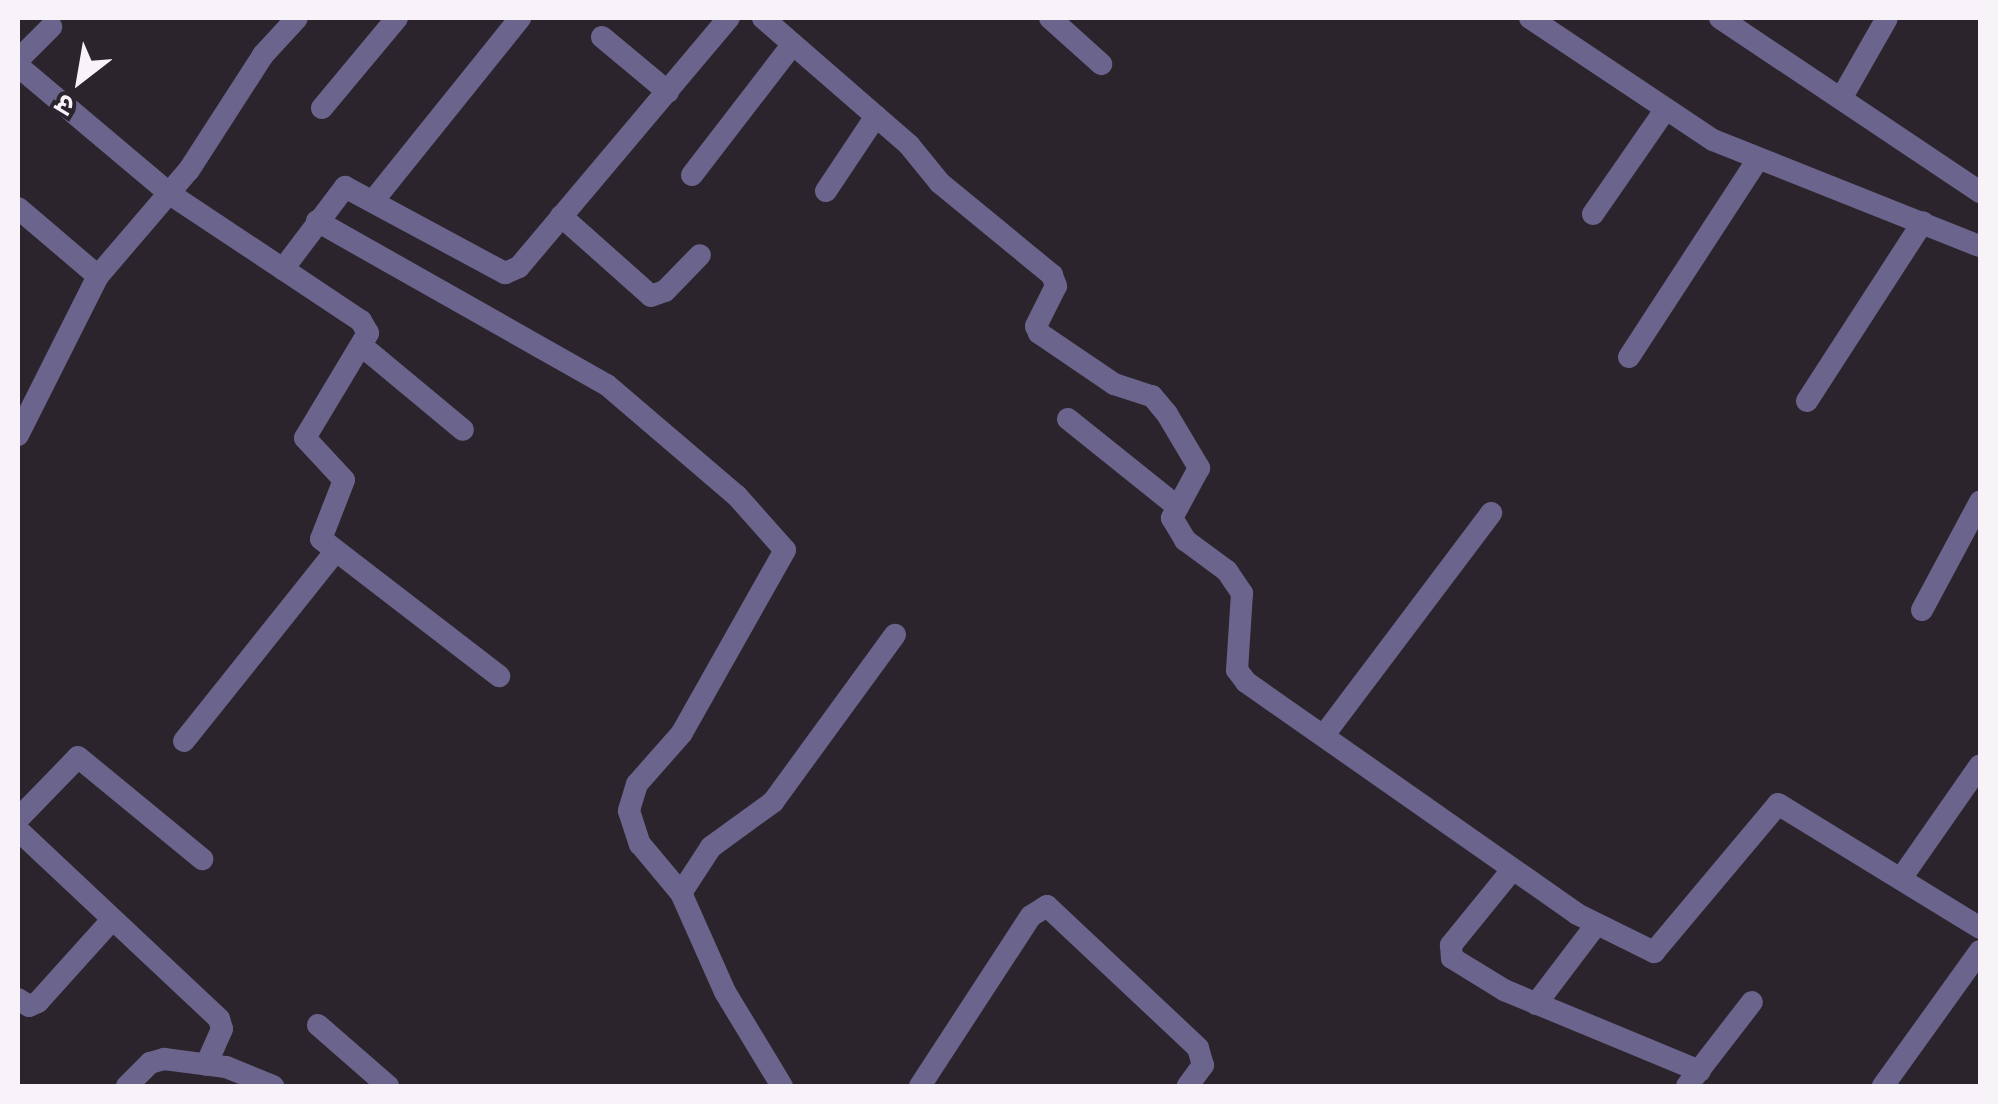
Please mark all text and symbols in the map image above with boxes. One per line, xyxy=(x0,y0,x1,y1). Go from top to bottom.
north arrow xyxy=(30,30,130,130)
text: उ xyxy=(49,89,79,124)

